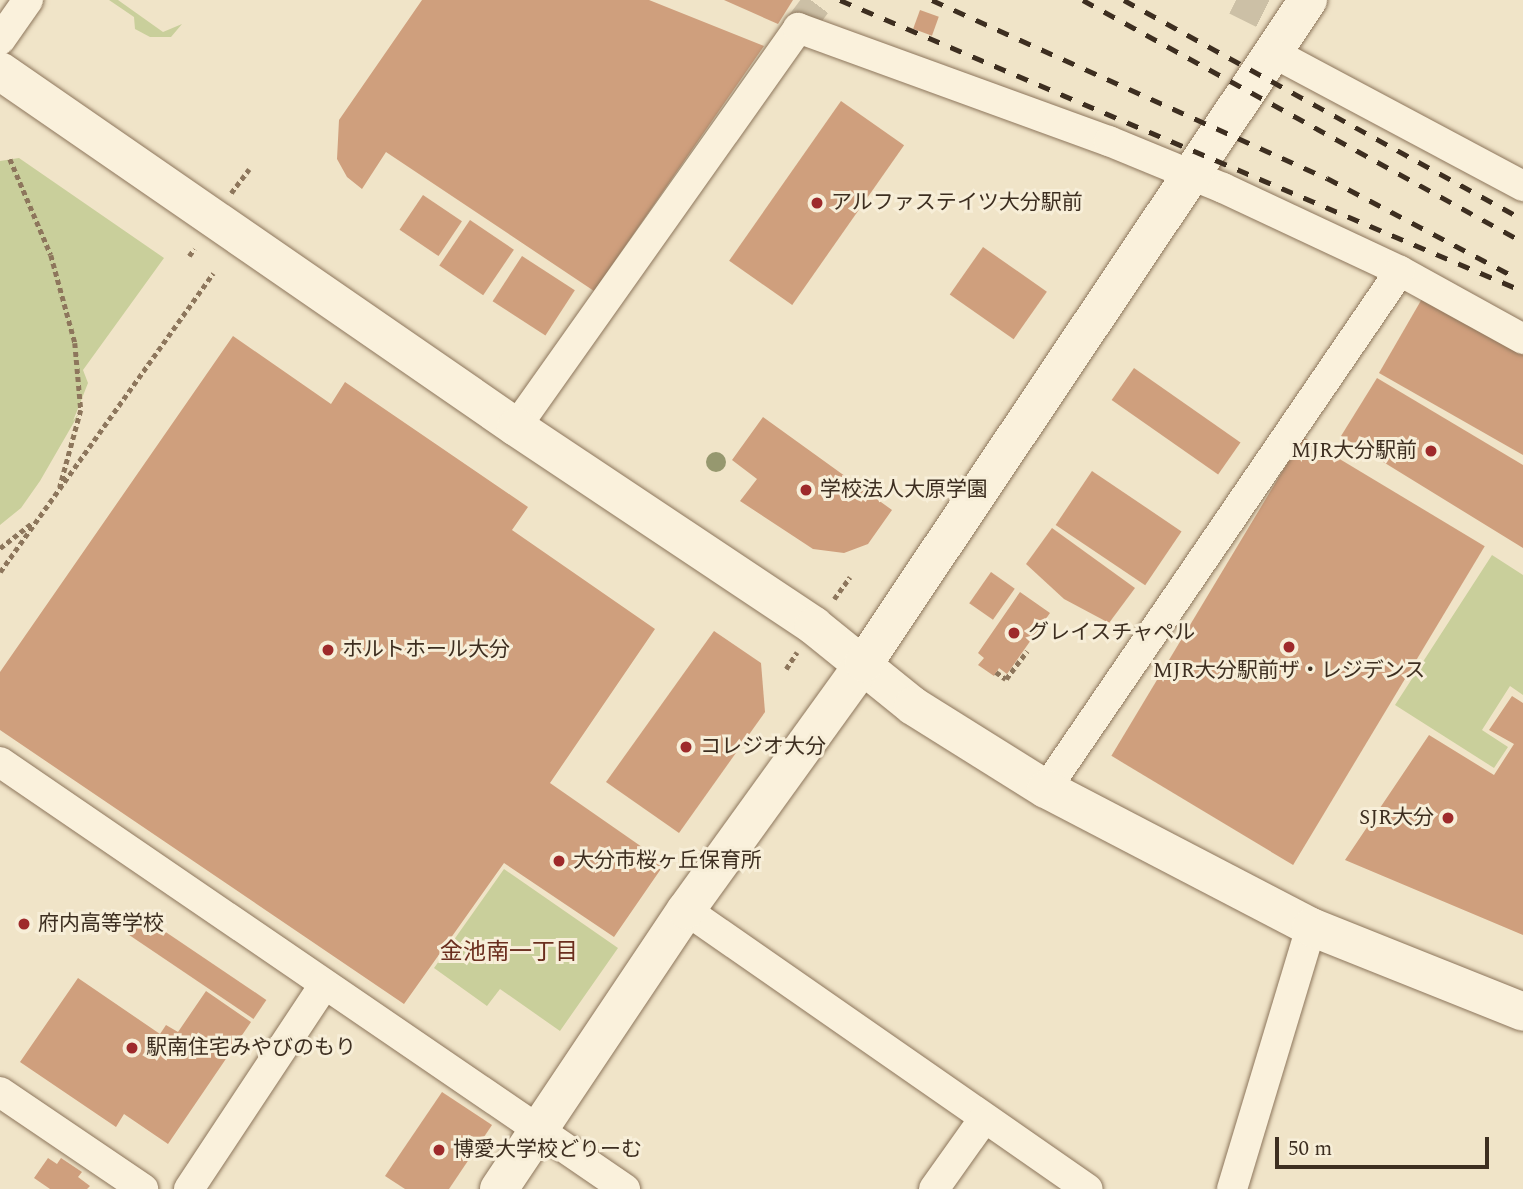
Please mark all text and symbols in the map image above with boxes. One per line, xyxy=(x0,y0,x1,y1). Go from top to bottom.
place label: アルファステイツ大分駅前 xyxy=(831,190,1083,216)
marker: アルファステイツ大分駅前 xyxy=(809,195,825,211)
place label: MJR大分駅前 xyxy=(1291,438,1417,464)
marker: MJR大分駅前 xyxy=(1423,443,1439,459)
place label: 学校法人大原学園 xyxy=(820,477,988,503)
marker: 学校法人大原学園 xyxy=(798,482,814,498)
place label: グレイスチャペル xyxy=(1028,620,1196,646)
marker: グレイスチャペル xyxy=(1006,625,1022,641)
place label: ホルトホール大分 xyxy=(342,637,510,663)
marker: MJR大分駅前ザ・レジデンス xyxy=(1281,639,1297,655)
marker: ホルトホール大分 xyxy=(320,642,336,658)
place label: MJR大分駅前ザ・レジデンス xyxy=(1153,658,1425,684)
place label: コレジオ大分 xyxy=(700,734,826,760)
marker: コレジオ大分 xyxy=(678,739,694,755)
place label: SJR大分 xyxy=(1359,805,1434,831)
marker: SJR大分 xyxy=(1440,810,1456,826)
place label: 大分市桜ヶ丘保育所 xyxy=(573,848,762,874)
marker: 大分市桜ヶ丘保育所 xyxy=(551,853,567,869)
place label: 府内高等学校 xyxy=(38,911,164,937)
marker: 府内高等学校 xyxy=(16,916,32,932)
district label: 金池南一丁目 xyxy=(440,939,578,967)
place label: 駅南住宅みやびのもり xyxy=(146,1035,356,1061)
marker: 駅南住宅みやびのもり xyxy=(124,1040,140,1056)
scale bar xyxy=(1278,1122,1492,1166)
text: 50 m xyxy=(1288,1133,1332,1165)
place label: 博愛大学校どりーむ xyxy=(453,1137,642,1163)
marker: 博愛大学校どりーむ xyxy=(431,1142,447,1158)

